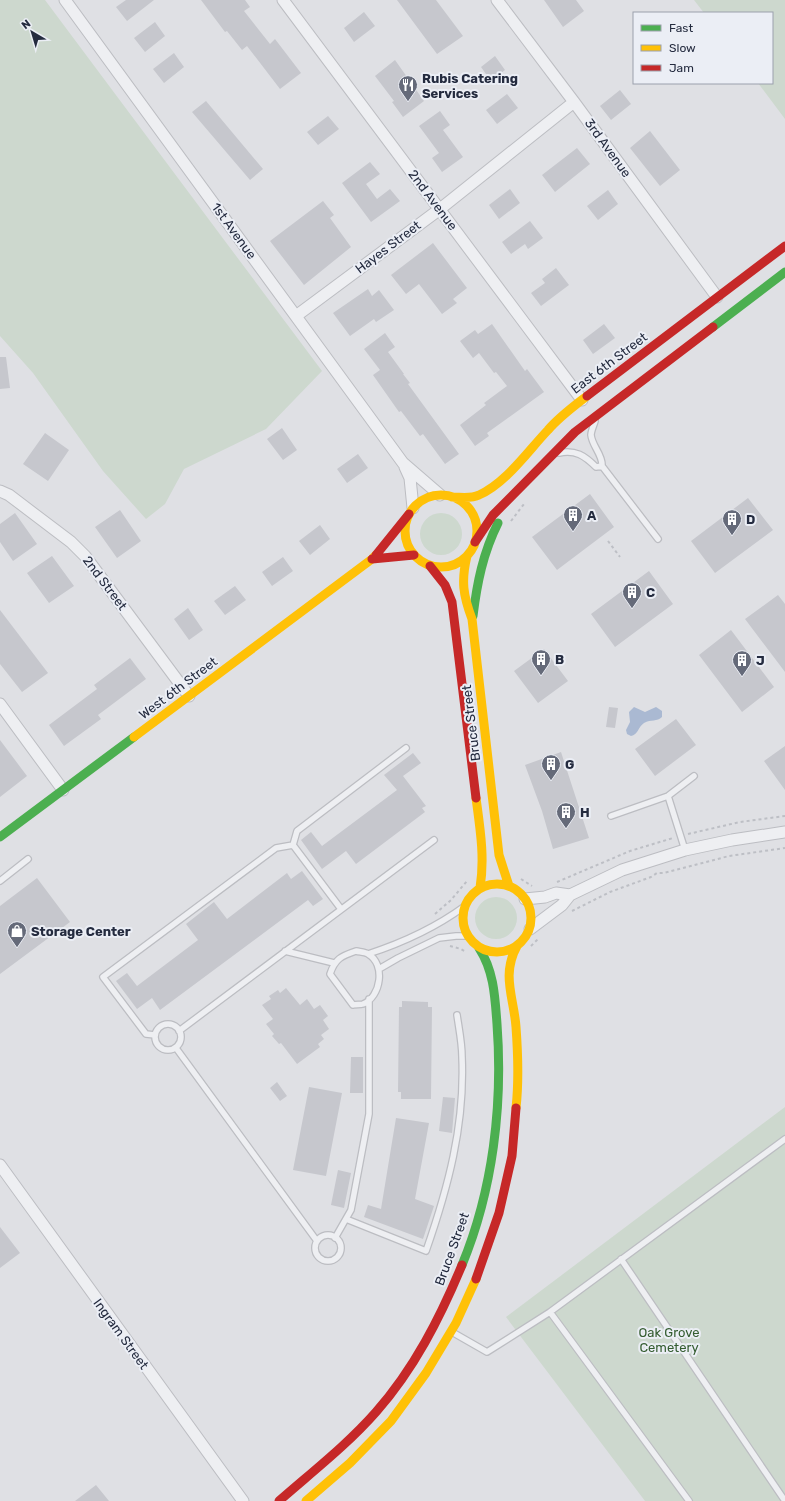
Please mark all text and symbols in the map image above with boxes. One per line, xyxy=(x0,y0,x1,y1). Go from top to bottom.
north arrow xyxy=(12,12,52,52)
legend xyxy=(633,12,773,84)
text: N xyxy=(19,17,33,32)
text: Fast xyxy=(669,21,693,35)
text: Slow xyxy=(669,41,696,55)
text: Jam xyxy=(669,61,694,75)
place label: Rubis Catering Services xyxy=(422,71,518,101)
restaurant icon: Rubis Catering Services xyxy=(397,74,419,102)
street label: 3rd Avenue xyxy=(582,116,634,180)
street label: 2nd Avenue xyxy=(405,167,461,233)
street label: 1st Avenue xyxy=(209,200,259,262)
street label: Hayes Street xyxy=(352,218,424,276)
street label: East 6th Street xyxy=(568,329,650,397)
building icon: A xyxy=(562,504,584,532)
place label: A xyxy=(587,508,597,523)
building icon: D xyxy=(721,508,743,536)
place label: D xyxy=(746,512,755,527)
street label: 2nd Street xyxy=(80,553,130,613)
building icon: C xyxy=(621,581,643,609)
place label: C xyxy=(646,585,655,600)
building icon: B xyxy=(530,648,552,676)
building icon: J xyxy=(731,649,753,677)
place label: B xyxy=(555,652,564,667)
place label: J xyxy=(756,653,765,668)
street label: West 6th Street xyxy=(136,654,220,722)
street label: Bruce Street xyxy=(459,684,483,762)
building icon: G xyxy=(540,753,562,781)
place label: G xyxy=(565,757,574,772)
building icon: H xyxy=(555,801,577,829)
place label: H xyxy=(580,805,590,820)
shop icon: Storage Center xyxy=(6,920,28,948)
place label: Storage Center xyxy=(31,924,131,939)
street label: Bruce Street xyxy=(432,1210,472,1288)
street label: Ingram Street xyxy=(90,1296,152,1373)
park label: Oak Grove Cemetery xyxy=(639,1325,699,1355)

